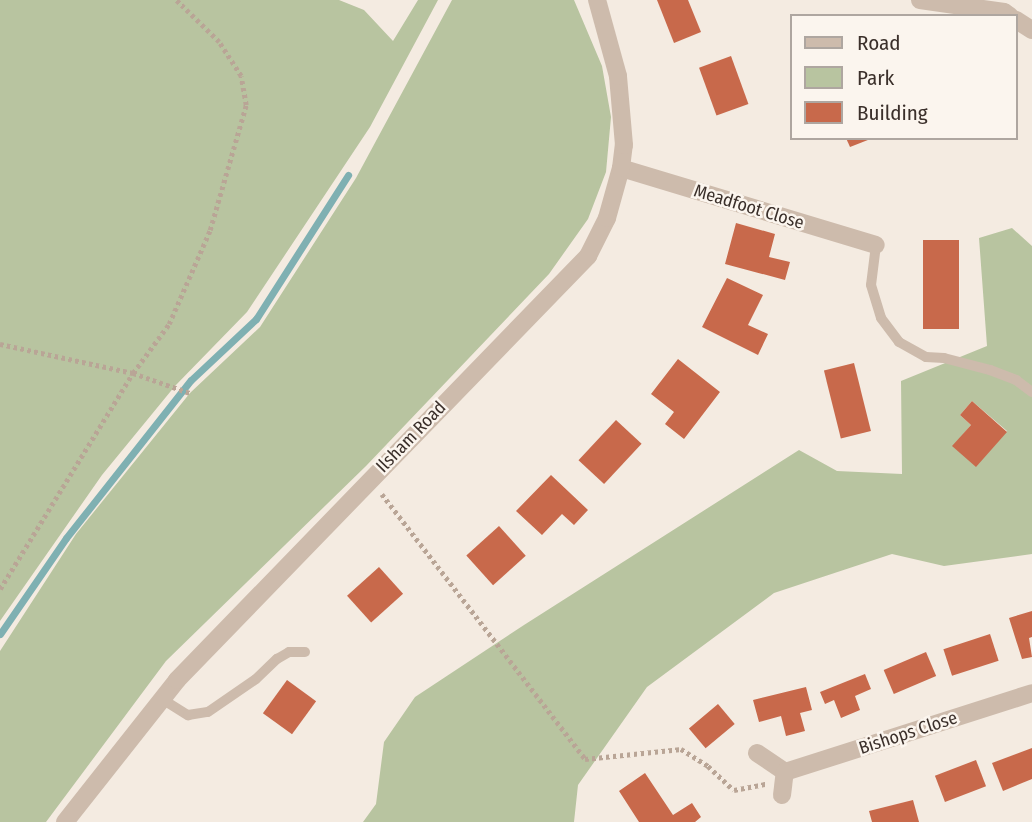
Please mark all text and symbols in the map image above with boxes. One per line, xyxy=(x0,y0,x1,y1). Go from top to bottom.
legend xyxy=(790,14,1018,140)
text: Road xyxy=(857,30,901,56)
text: Park xyxy=(857,65,894,91)
text: Building xyxy=(857,100,928,126)
street label: Meadfoot Close xyxy=(691,180,807,234)
street label: Ilsham Road xyxy=(372,397,450,477)
street label: Bishops Close xyxy=(856,707,960,759)

